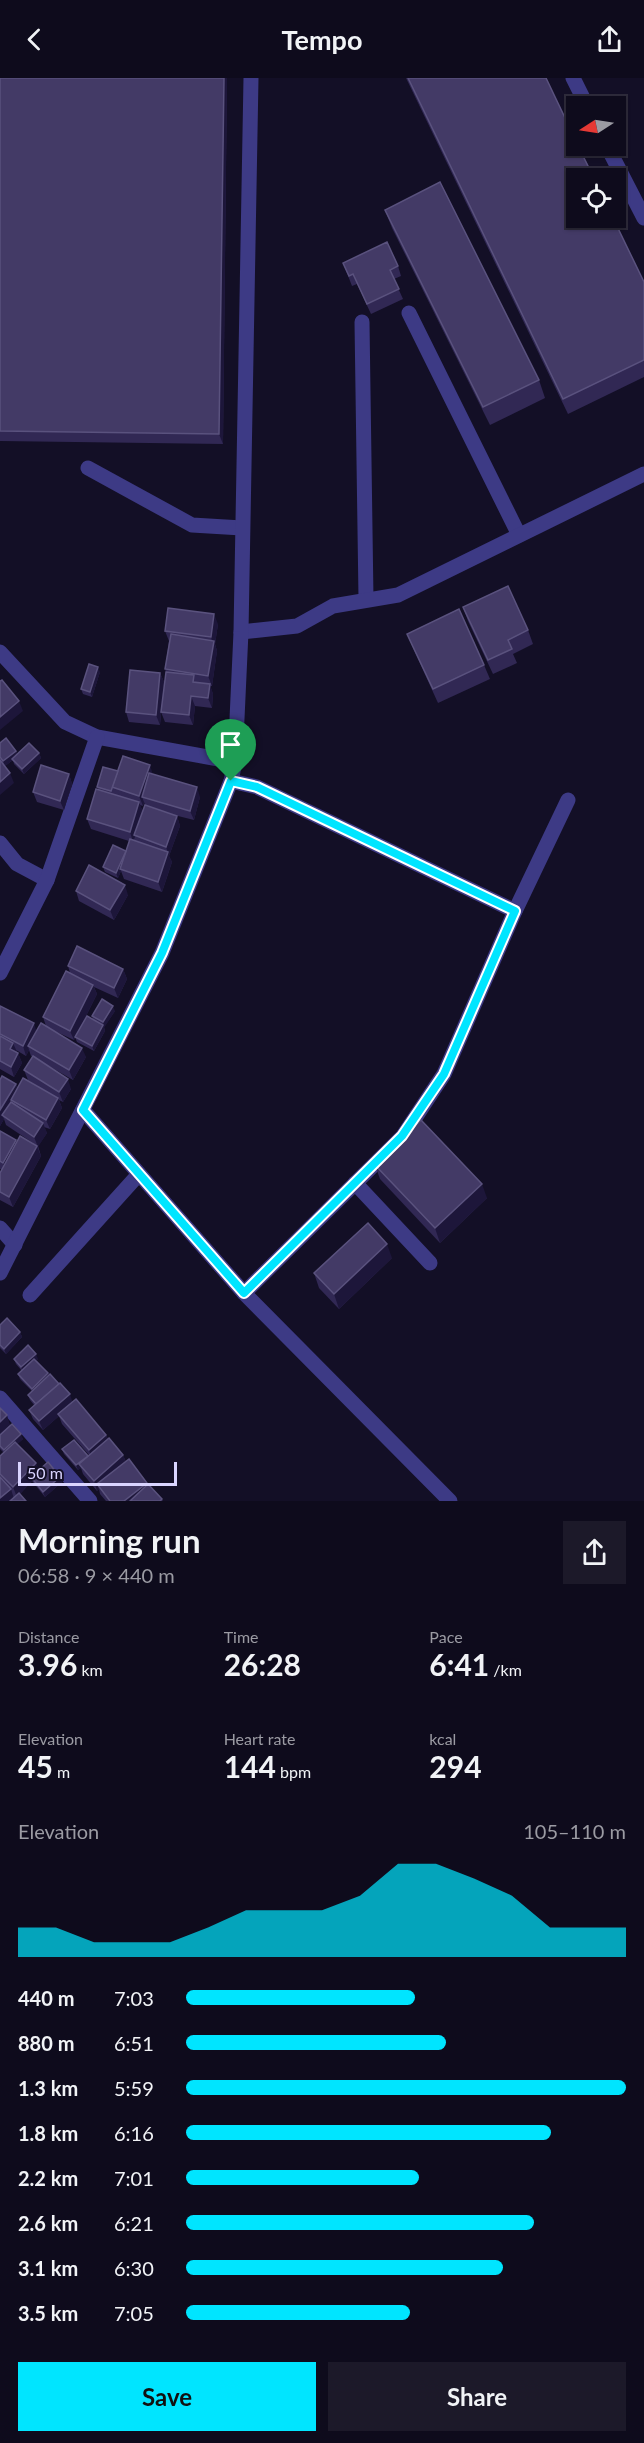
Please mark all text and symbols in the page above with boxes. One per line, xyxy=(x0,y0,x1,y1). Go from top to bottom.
icon: back xyxy=(18,23,51,56)
text: Tempo xyxy=(282,23,362,56)
icon: share xyxy=(593,23,626,56)
north arrow xyxy=(566,96,626,156)
map controls xyxy=(566,96,626,228)
button: locate xyxy=(566,168,626,228)
pin xyxy=(205,719,256,781)
icon: arrive xyxy=(214,728,247,761)
scale bar xyxy=(18,1459,177,1486)
text: 50 m xyxy=(27,1463,63,1482)
text: Morning run xyxy=(18,1520,201,1560)
button: share xyxy=(563,1521,626,1584)
text: 06:58 · 9 × 440 m xyxy=(18,1563,175,1587)
text: Distance xyxy=(18,1627,79,1646)
text: Time xyxy=(224,1627,259,1646)
text: Pace xyxy=(429,1627,463,1646)
text: 3.96 xyxy=(18,1646,77,1682)
text: 26:28 xyxy=(224,1646,301,1682)
text: 6:41 xyxy=(429,1646,489,1682)
text: km xyxy=(77,1660,103,1679)
text: /km xyxy=(489,1660,522,1679)
text: Elevation xyxy=(18,1729,83,1748)
text: Heart rate xyxy=(224,1729,295,1748)
text: kcal xyxy=(429,1729,456,1748)
text: 45 xyxy=(18,1748,53,1784)
text: 144 xyxy=(224,1748,276,1784)
text: 294 xyxy=(429,1748,482,1784)
text: m xyxy=(53,1762,70,1781)
text: bpm xyxy=(276,1762,311,1781)
text: Elevation xyxy=(18,1819,99,1843)
text: 105–110 m xyxy=(523,1819,626,1843)
text: 440 m xyxy=(18,1986,74,2010)
text: 7:03 xyxy=(114,1986,154,2010)
text: 880 m xyxy=(18,2031,74,2055)
text: 6:51 xyxy=(114,2031,154,2055)
text: 1.3 km xyxy=(18,2076,78,2100)
text: 5:59 xyxy=(114,2076,154,2100)
text: 1.8 km xyxy=(18,2121,78,2145)
text: 6:16 xyxy=(114,2121,154,2145)
text: 2.2 km xyxy=(18,2166,78,2190)
text: 7:01 xyxy=(114,2166,154,2190)
text: 2.6 km xyxy=(18,2211,78,2235)
text: 6:21 xyxy=(114,2211,154,2235)
text: 3.1 km xyxy=(18,2256,78,2280)
text: 6:30 xyxy=(114,2256,154,2280)
text: 3.5 km xyxy=(18,2301,78,2325)
text: 7:05 xyxy=(114,2301,154,2325)
button: Save xyxy=(18,2362,316,2431)
button: Share xyxy=(328,2362,626,2431)

